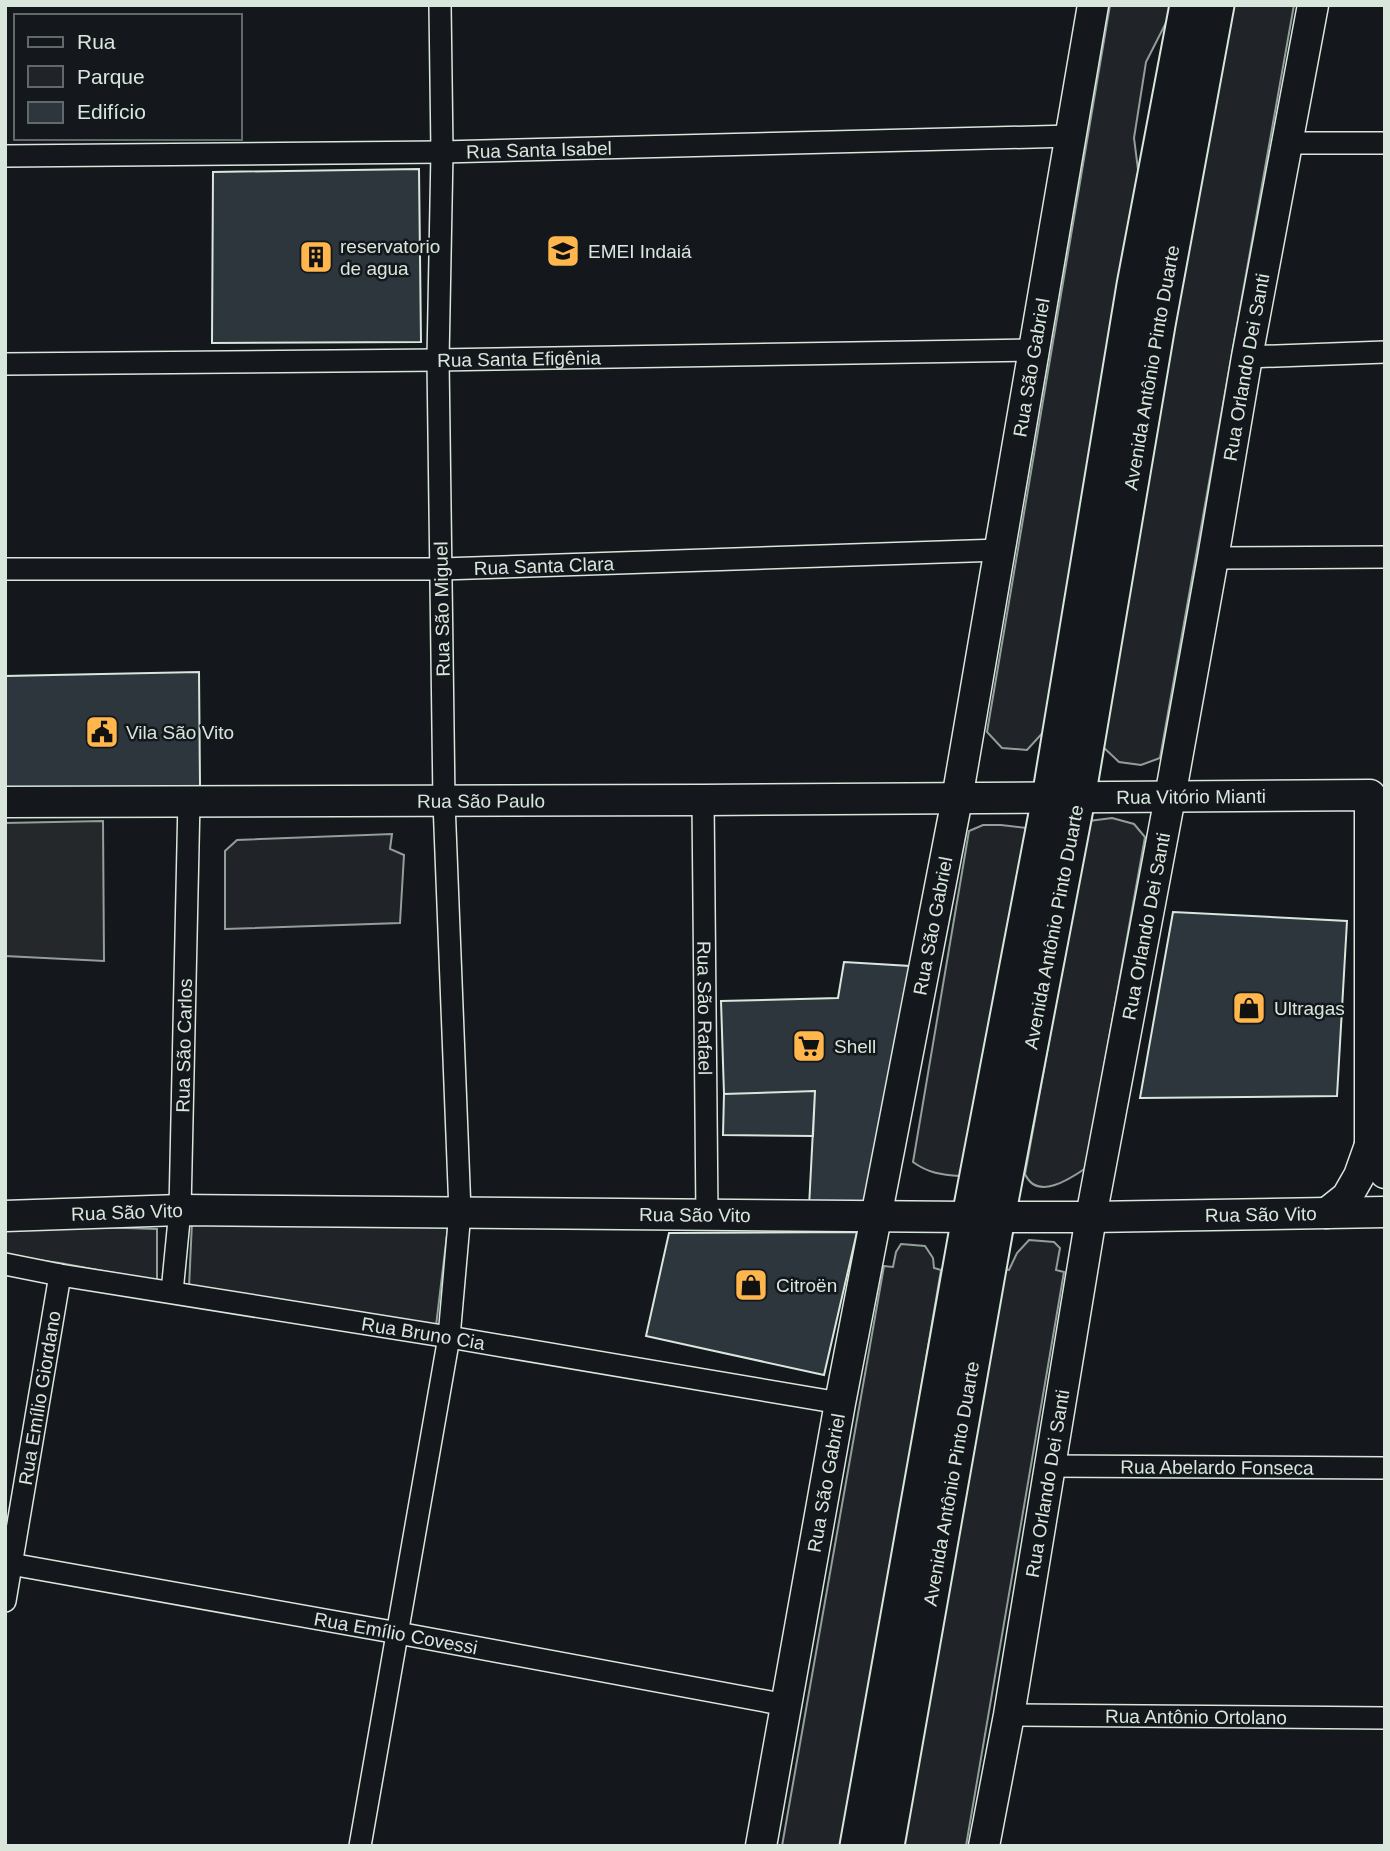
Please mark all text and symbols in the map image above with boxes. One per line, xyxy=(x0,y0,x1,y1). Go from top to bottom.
legend xyxy=(14,14,242,140)
text: Rua xyxy=(77,30,116,53)
text: Parque xyxy=(77,65,145,88)
text: Edifício xyxy=(77,100,146,123)
street label: Rua Santa Isabel xyxy=(466,137,612,162)
school or university icon: EMEI Indaiá xyxy=(544,232,582,270)
place label: reservatorio de agua xyxy=(340,236,440,279)
building icon: reservatorio de agua xyxy=(297,238,335,276)
place label: EMEI Indaiá xyxy=(588,241,692,262)
street label: Avenida Antônio Pinto Duarte xyxy=(1120,243,1183,491)
street label: Rua Orlando Dei Santi xyxy=(1219,272,1273,463)
street label: Rua São Gabriel xyxy=(1009,296,1053,439)
street label: Rua Santa Efigênia xyxy=(437,347,602,371)
street label: Rua São Miguel xyxy=(430,541,454,677)
street label: Rua Santa Clara xyxy=(473,553,615,578)
public building icon: Vila São Vito xyxy=(83,713,121,751)
place label: Vila São Vito xyxy=(126,722,234,743)
street label: Rua Vitório Mianti xyxy=(1116,785,1266,807)
street label: Rua São Paulo xyxy=(417,790,545,811)
street label: Avenida Antônio Pinto Duarte xyxy=(1020,803,1087,1051)
street label: Rua Orlando Dei Santi xyxy=(1118,831,1174,1022)
street label: Rua São Gabriel xyxy=(909,855,956,997)
street label: Rua São Rafael xyxy=(694,941,716,1075)
street label: Rua São Carlos xyxy=(172,978,196,1113)
shop icon: Ultragas xyxy=(1230,989,1268,1027)
place label: Ultragas xyxy=(1274,998,1345,1019)
supermarket icon: Shell xyxy=(790,1027,828,1065)
place label: Shell xyxy=(834,1036,876,1057)
street label: Rua São Vito xyxy=(71,1199,183,1224)
street label: Rua São Vito xyxy=(1205,1203,1317,1226)
street label: Rua São Vito xyxy=(639,1204,751,1226)
shop icon: Citroën xyxy=(732,1266,770,1304)
place label: Citroën xyxy=(776,1275,837,1296)
street label: Rua Emílio Giordano xyxy=(14,1309,64,1487)
street label: Rua Bruno Cia xyxy=(360,1313,487,1353)
street label: Avenida Antônio Pinto Duarte xyxy=(919,1360,983,1608)
street label: Rua Orlando Dei Santi xyxy=(1021,1388,1073,1579)
street label: Rua São Gabriel xyxy=(803,1412,848,1554)
street label: Rua Abelardo Fonseca xyxy=(1120,1456,1314,1478)
street label: Rua Emílio Covessi xyxy=(312,1608,479,1658)
street label: Rua Antônio Ortolano xyxy=(1105,1705,1287,1728)

